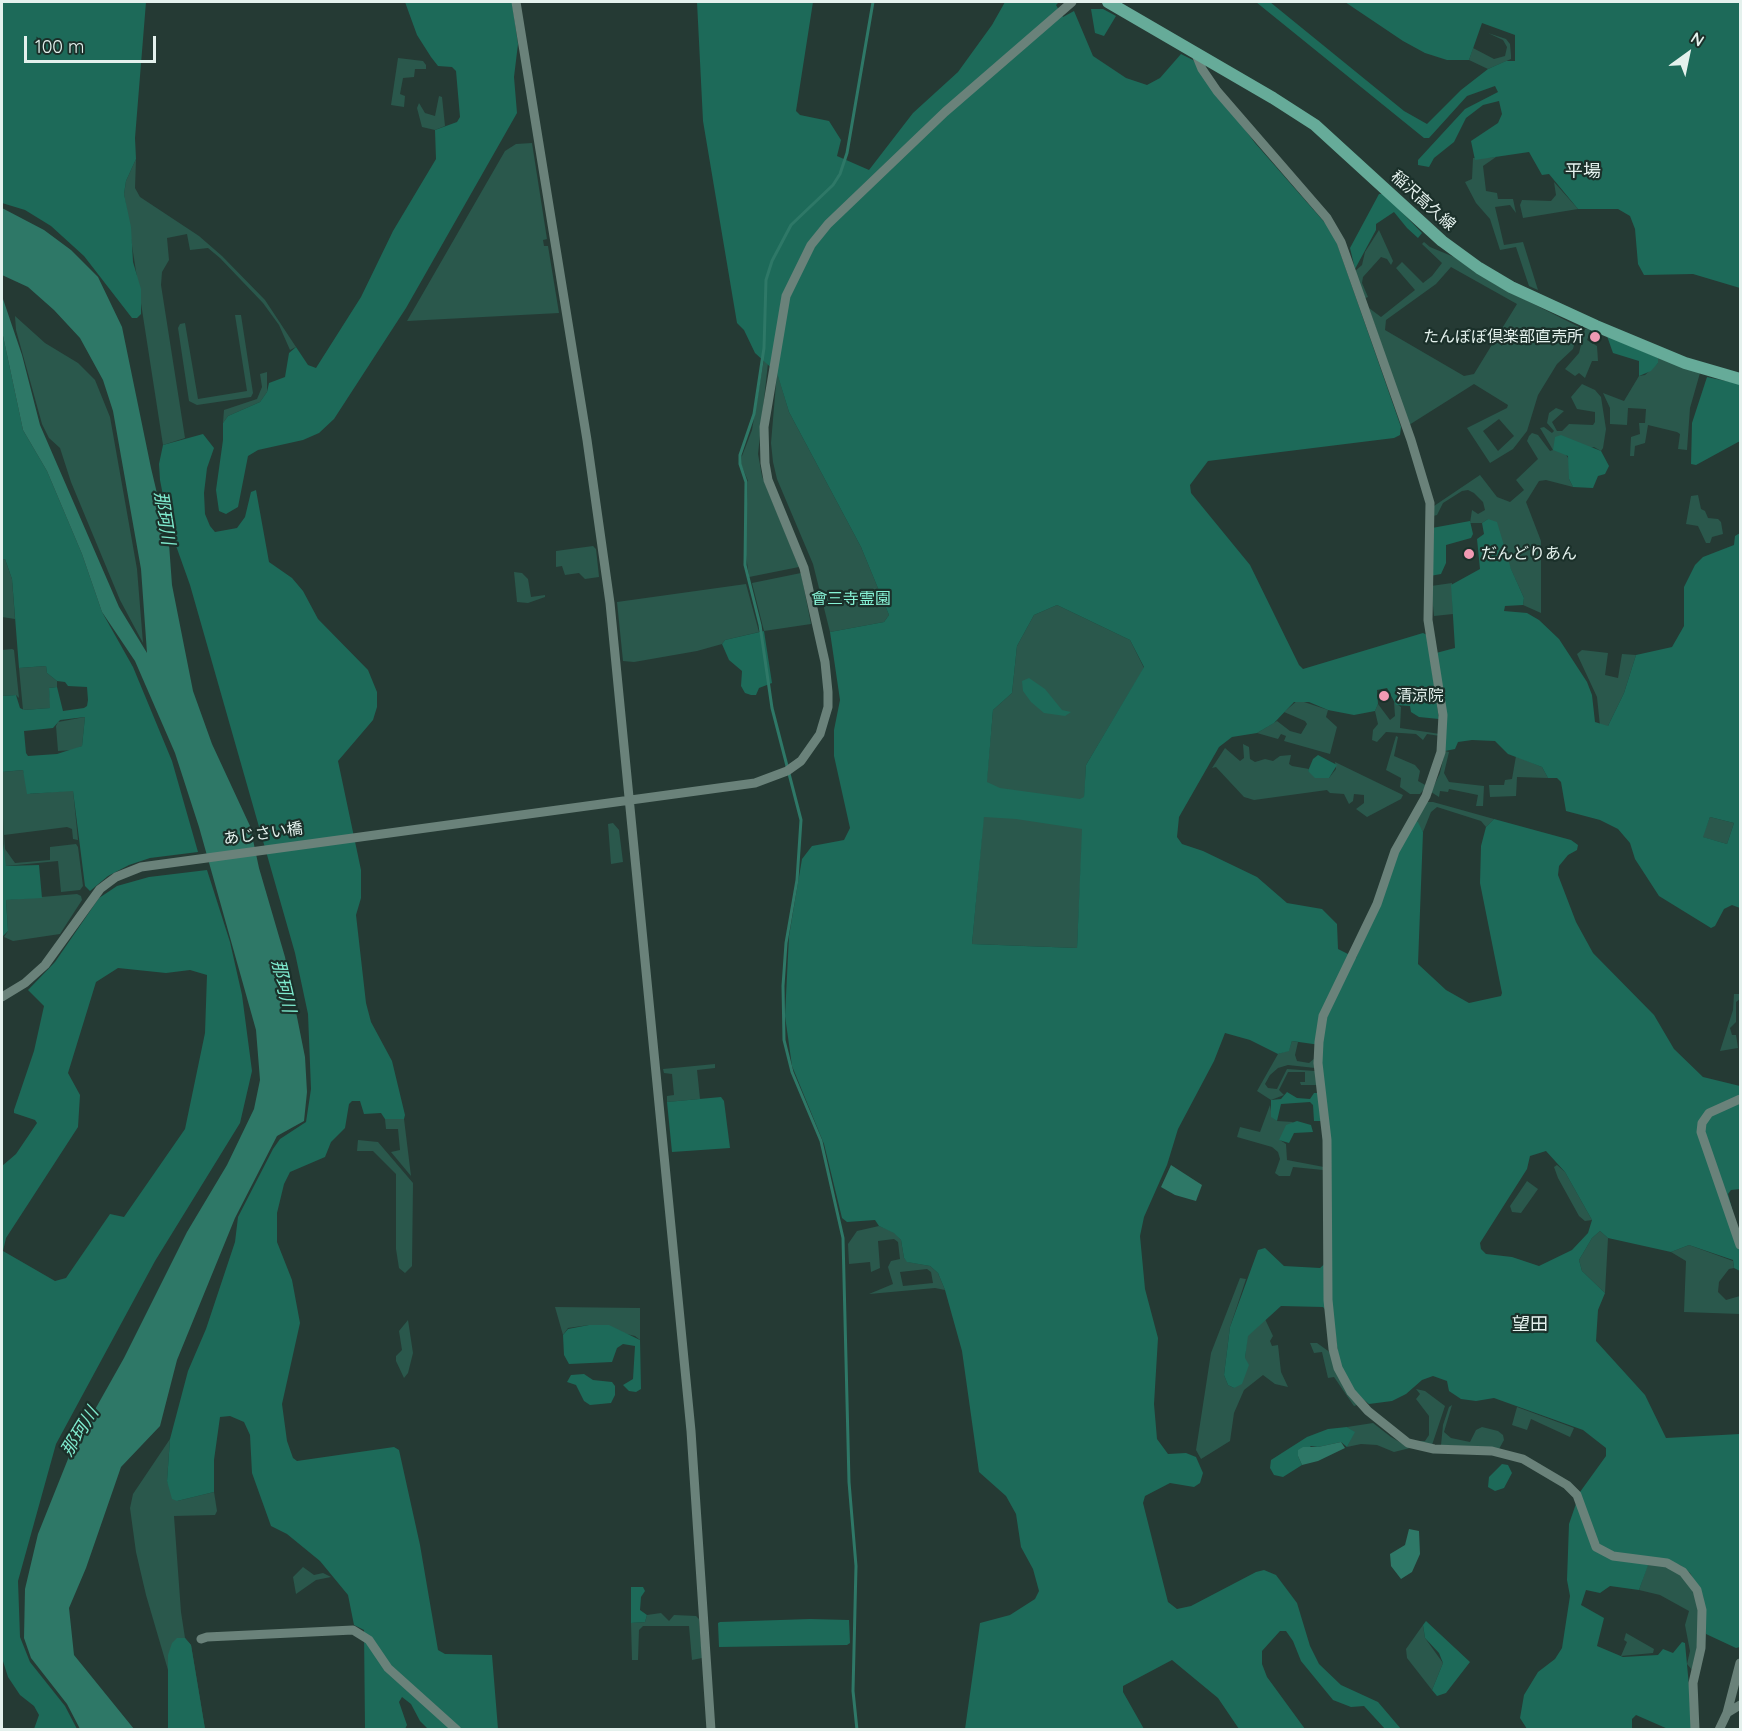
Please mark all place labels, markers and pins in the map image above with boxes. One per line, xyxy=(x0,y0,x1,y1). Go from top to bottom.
place label: たんぽぽ倶楽部直売所 xyxy=(1423,327,1583,347)
marker: たんぽぽ倶楽部直売所 xyxy=(1588,330,1602,344)
place label: だんどりあん xyxy=(1481,544,1577,564)
marker: だんどりあん xyxy=(1462,547,1476,561)
place label: 清涼院 xyxy=(1396,686,1444,706)
marker: 清涼院 xyxy=(1377,689,1391,703)

